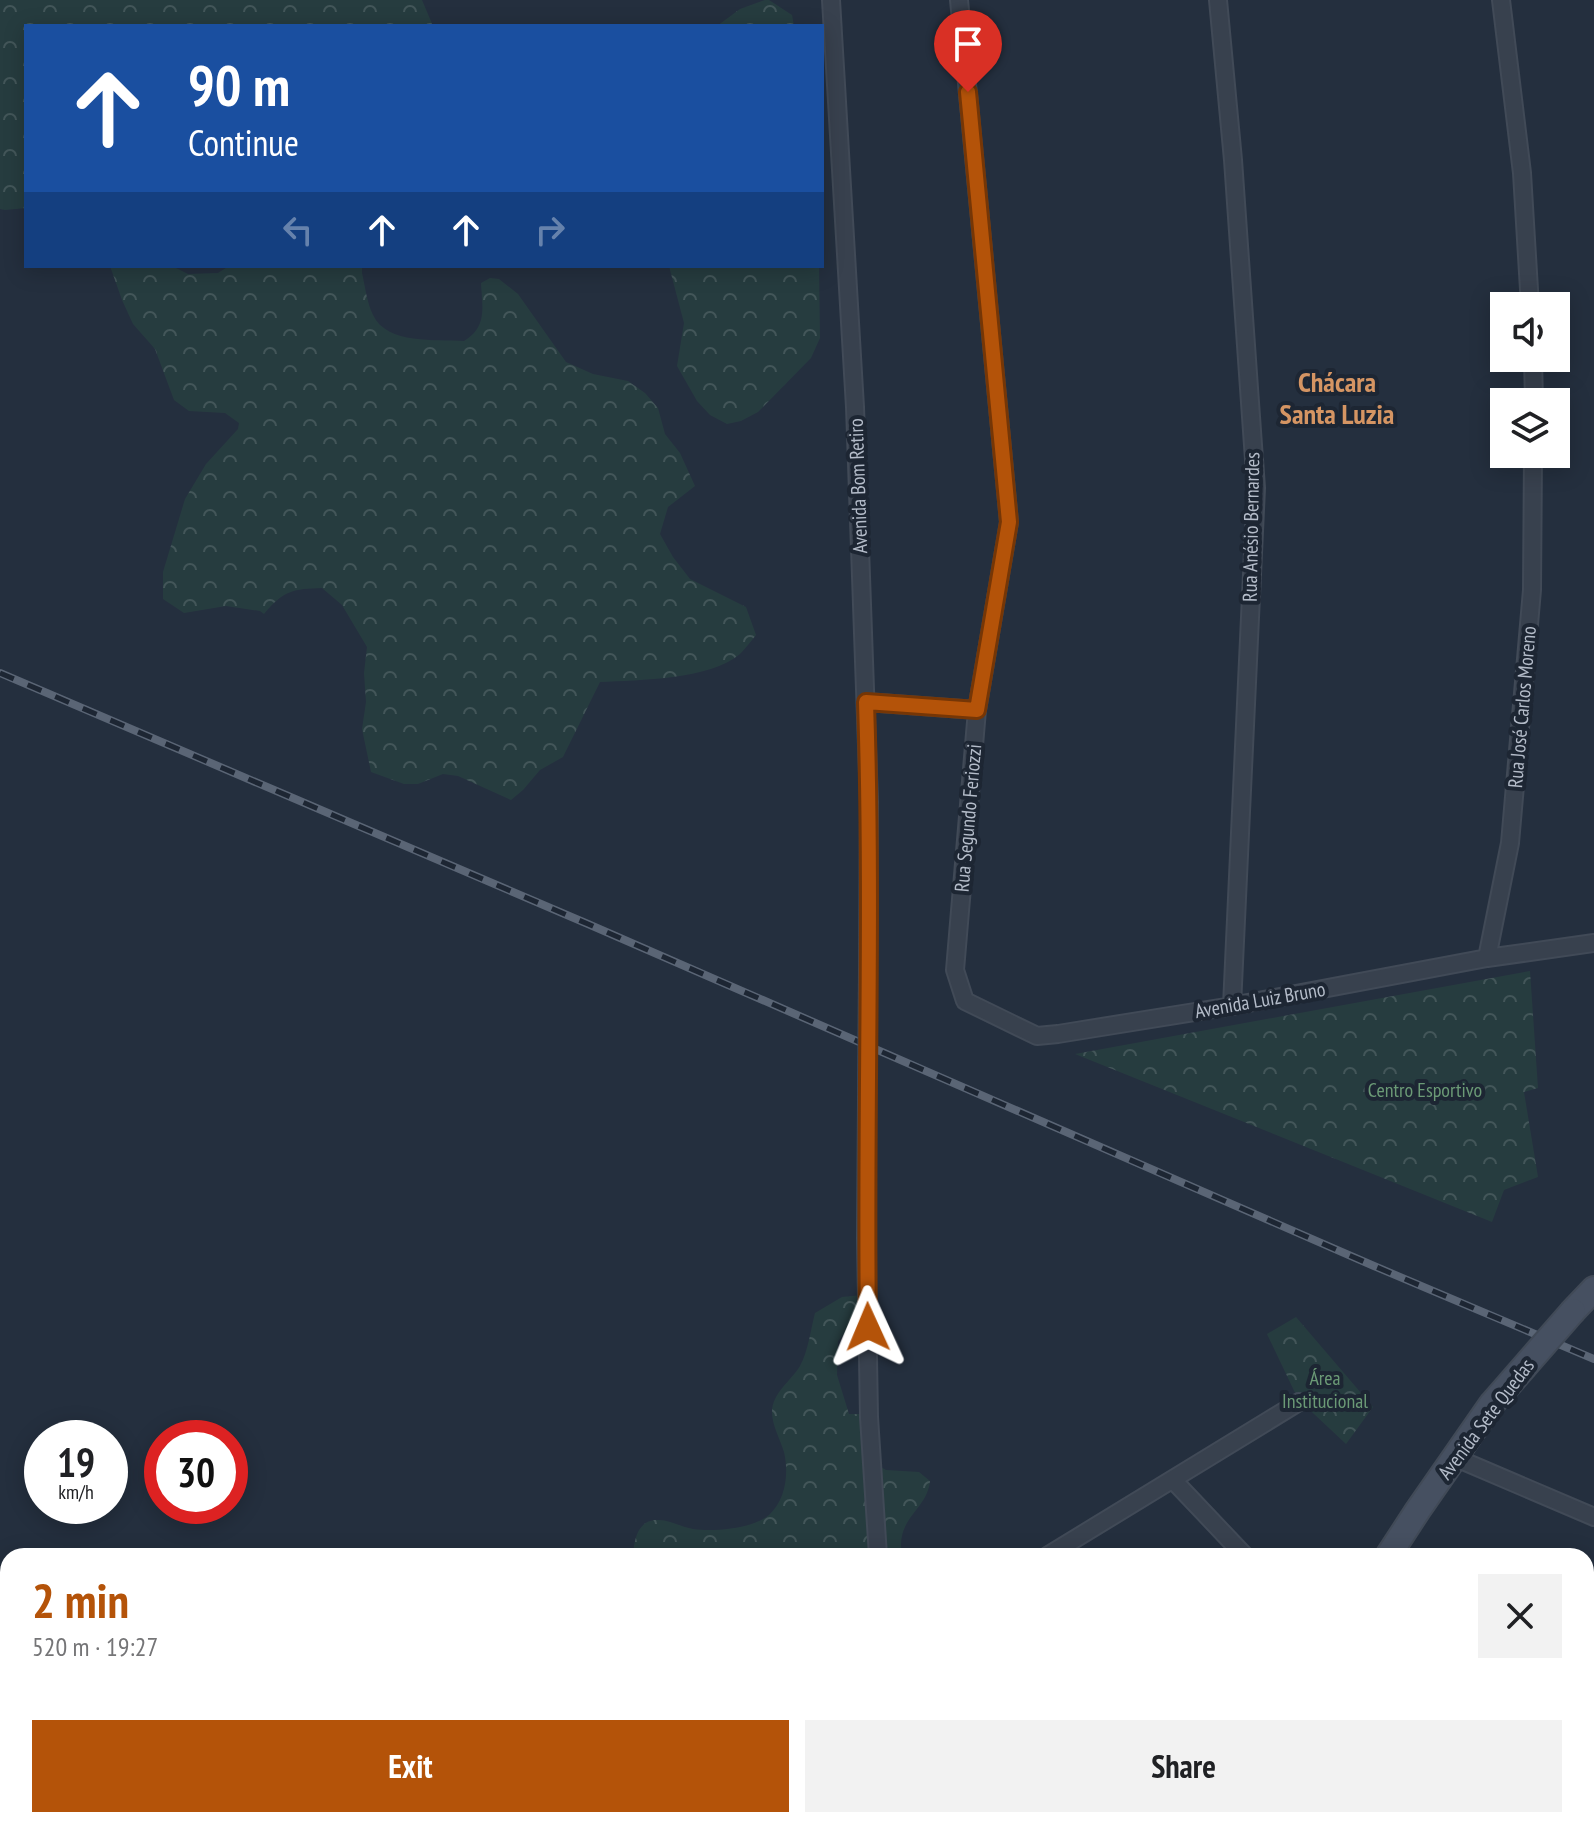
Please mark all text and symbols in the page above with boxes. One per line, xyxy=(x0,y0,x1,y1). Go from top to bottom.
pin xyxy=(934,10,1002,92)
icon: arrive xyxy=(946,22,990,66)
text: 90 m xyxy=(188,49,290,121)
icon: ahead xyxy=(56,56,160,160)
text: Continue xyxy=(188,119,299,166)
icon: left xyxy=(276,208,320,252)
icon: ahead xyxy=(360,208,404,252)
icon: ahead xyxy=(444,208,488,252)
icon: right xyxy=(528,208,572,252)
map controls xyxy=(1490,292,1570,468)
button: sound xyxy=(1490,292,1570,372)
district label: Chácara Santa Luzia xyxy=(1280,363,1394,432)
button: layers xyxy=(1490,388,1570,468)
street label: Avenida Bom Retiro xyxy=(843,418,873,554)
street label: Rua Anésio Bernardes xyxy=(1237,452,1265,602)
street label: Rua José Carlos Moreno xyxy=(1502,625,1542,789)
street label: Rua Segundo Feriozzi xyxy=(949,743,987,893)
street label: Avenida Luiz Bruno xyxy=(1193,976,1327,1024)
park label: Centro Esportivo xyxy=(1368,1077,1482,1103)
position arrow xyxy=(826,1285,910,1369)
street label: Avenida Sete Quedas xyxy=(1432,1353,1540,1485)
park label: Área Institucional xyxy=(1282,1365,1368,1414)
speed limit sign: 30 xyxy=(144,1420,248,1524)
text: 19 xyxy=(57,1436,95,1488)
text: km/h xyxy=(58,1479,94,1505)
text: 2 min xyxy=(32,1569,129,1631)
button: close xyxy=(1478,1574,1562,1658)
text: 520 m · 19:27 xyxy=(32,1630,158,1663)
button: Exit xyxy=(32,1720,789,1812)
button: Share xyxy=(805,1720,1562,1812)

